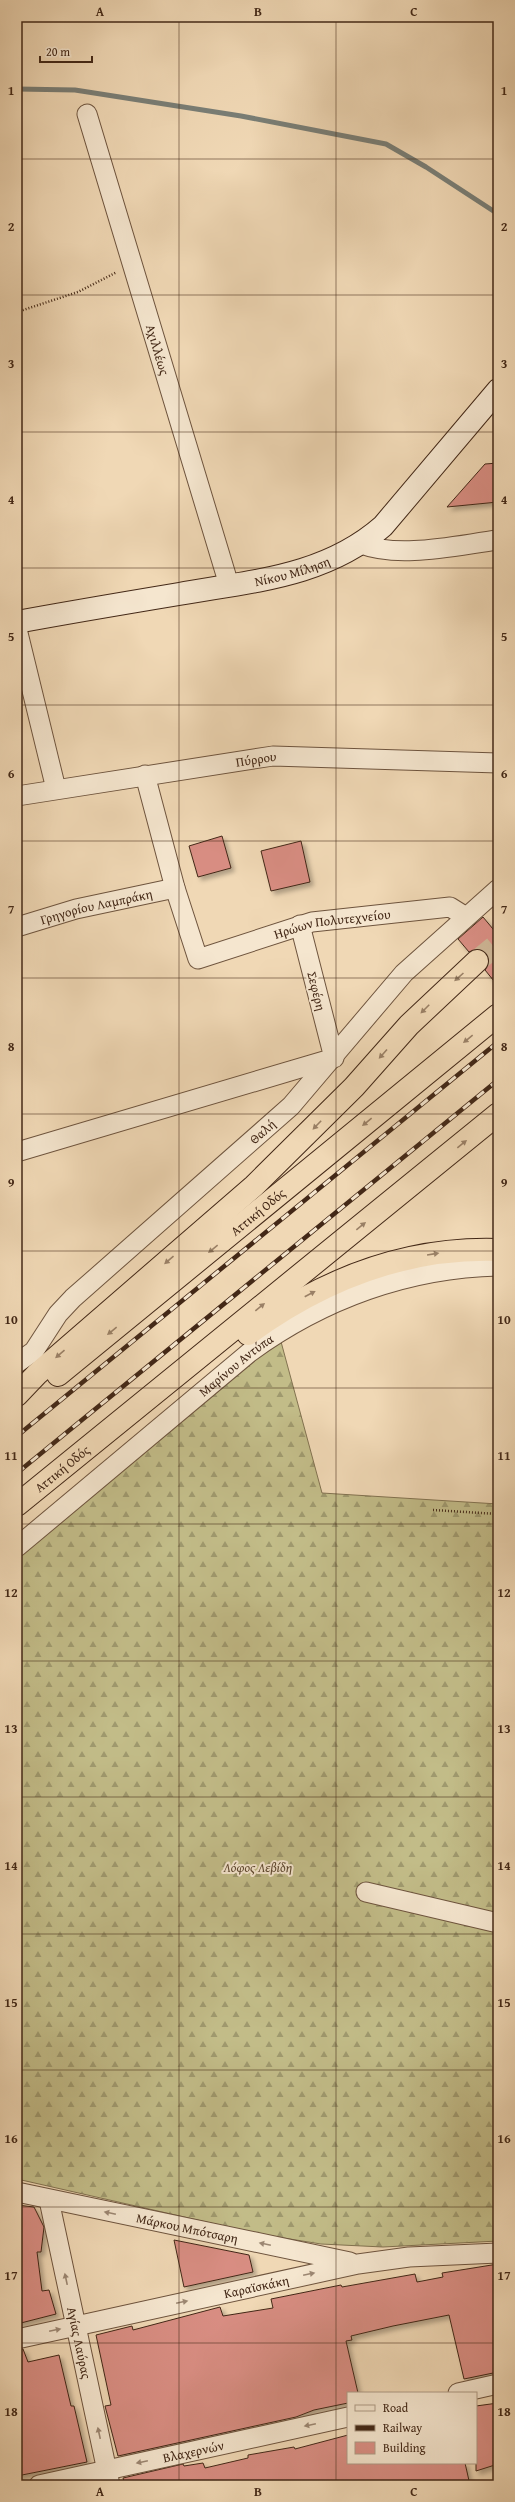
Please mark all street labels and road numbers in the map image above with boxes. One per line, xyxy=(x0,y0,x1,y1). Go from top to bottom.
street label: Αχιλλέως xyxy=(141,322,174,378)
street label: Νίκου Μίληση xyxy=(253,552,333,591)
street label: Πύρρου xyxy=(234,747,277,772)
street label: Γρηγορίου Λαμπράκη xyxy=(38,884,154,929)
street label: Ηρώων Πολυτεχνείου xyxy=(271,904,392,944)
street label: Σεφέρη xyxy=(302,970,331,1013)
street label: Θαλή xyxy=(245,1115,280,1148)
street label: Αττική Οδός xyxy=(226,1183,290,1240)
street label: Μαρίνου Αντύπα xyxy=(195,1329,278,1401)
street label: Αττική Οδός xyxy=(31,1440,94,1497)
street label: Μάρκου Μπότσαρη xyxy=(135,2208,240,2248)
street label: Καραϊσκάκη xyxy=(222,2270,291,2303)
street label: Αγίας Λαύρας xyxy=(62,2305,96,2381)
street label: Βλαχερνών xyxy=(161,2436,226,2468)

